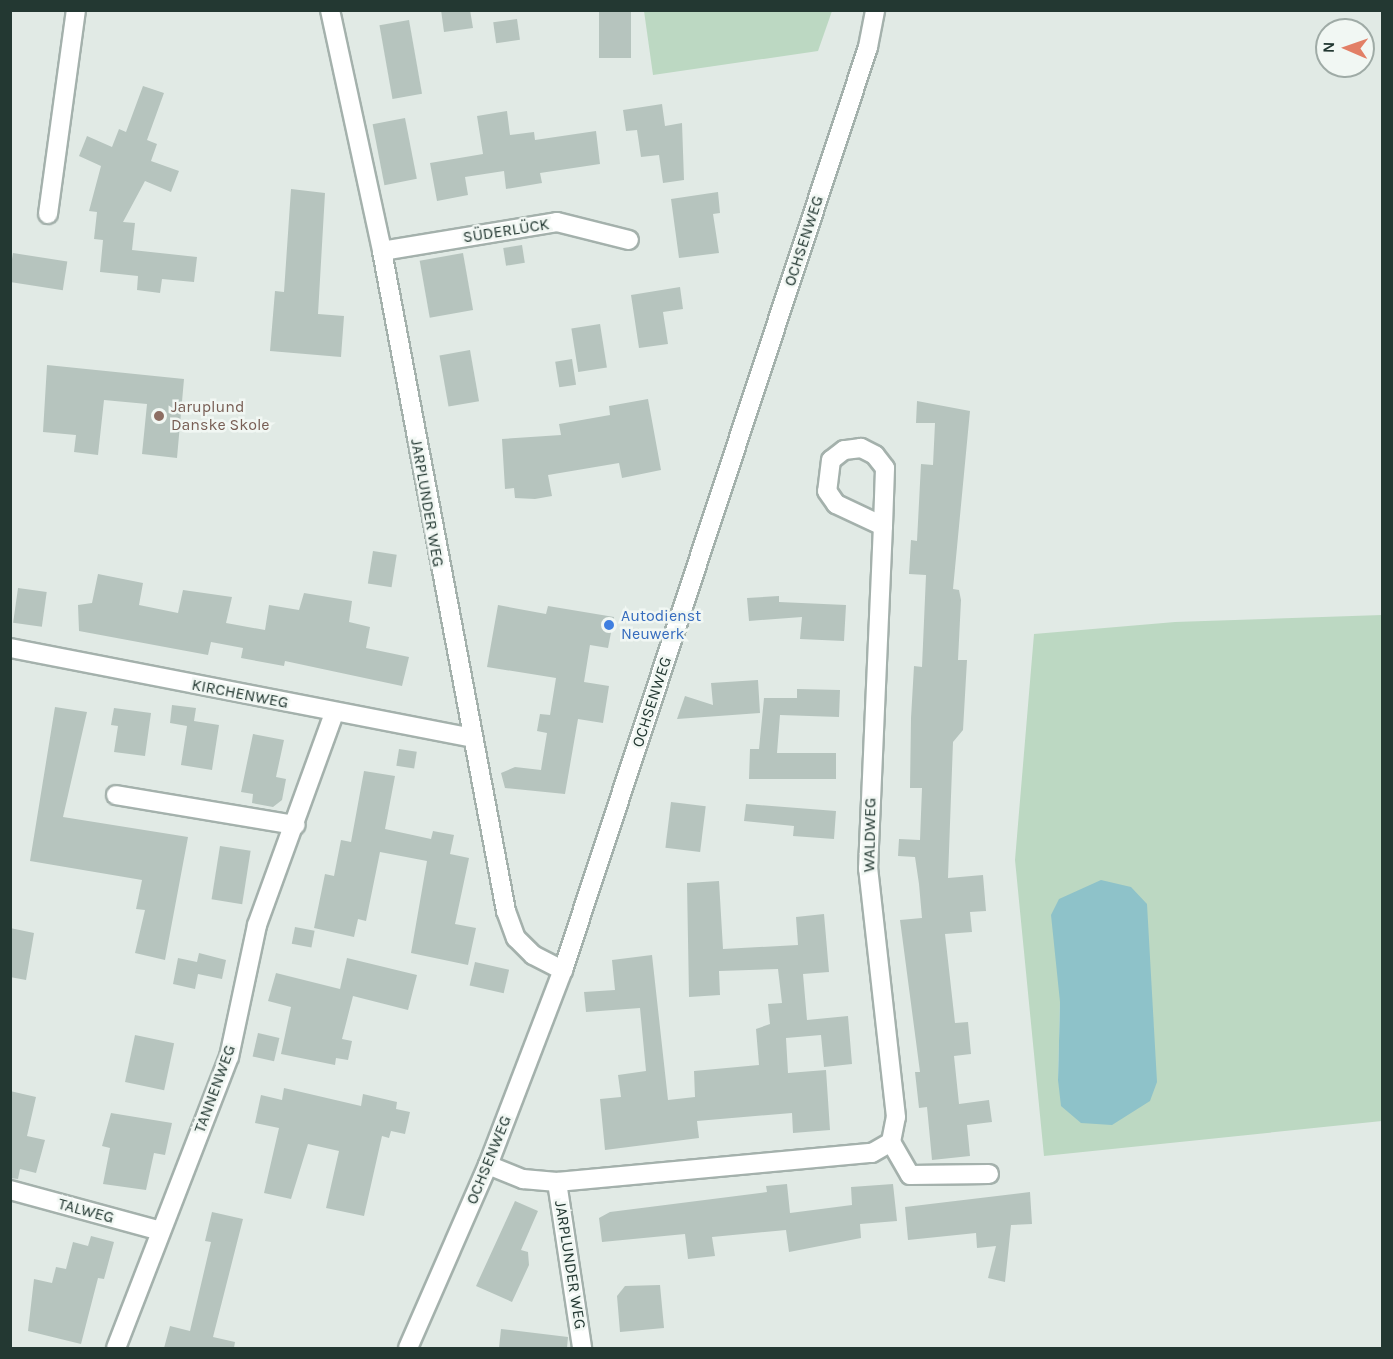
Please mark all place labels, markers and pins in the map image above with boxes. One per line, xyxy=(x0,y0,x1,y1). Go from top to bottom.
place label: Jaruplund Danske Skole xyxy=(171,397,270,435)
marker: Jaruplund Danske Skole xyxy=(152,409,166,423)
place label: Autodienst Neuwerk xyxy=(621,606,701,644)
marker: Autodienst Neuwerk xyxy=(602,618,616,632)

